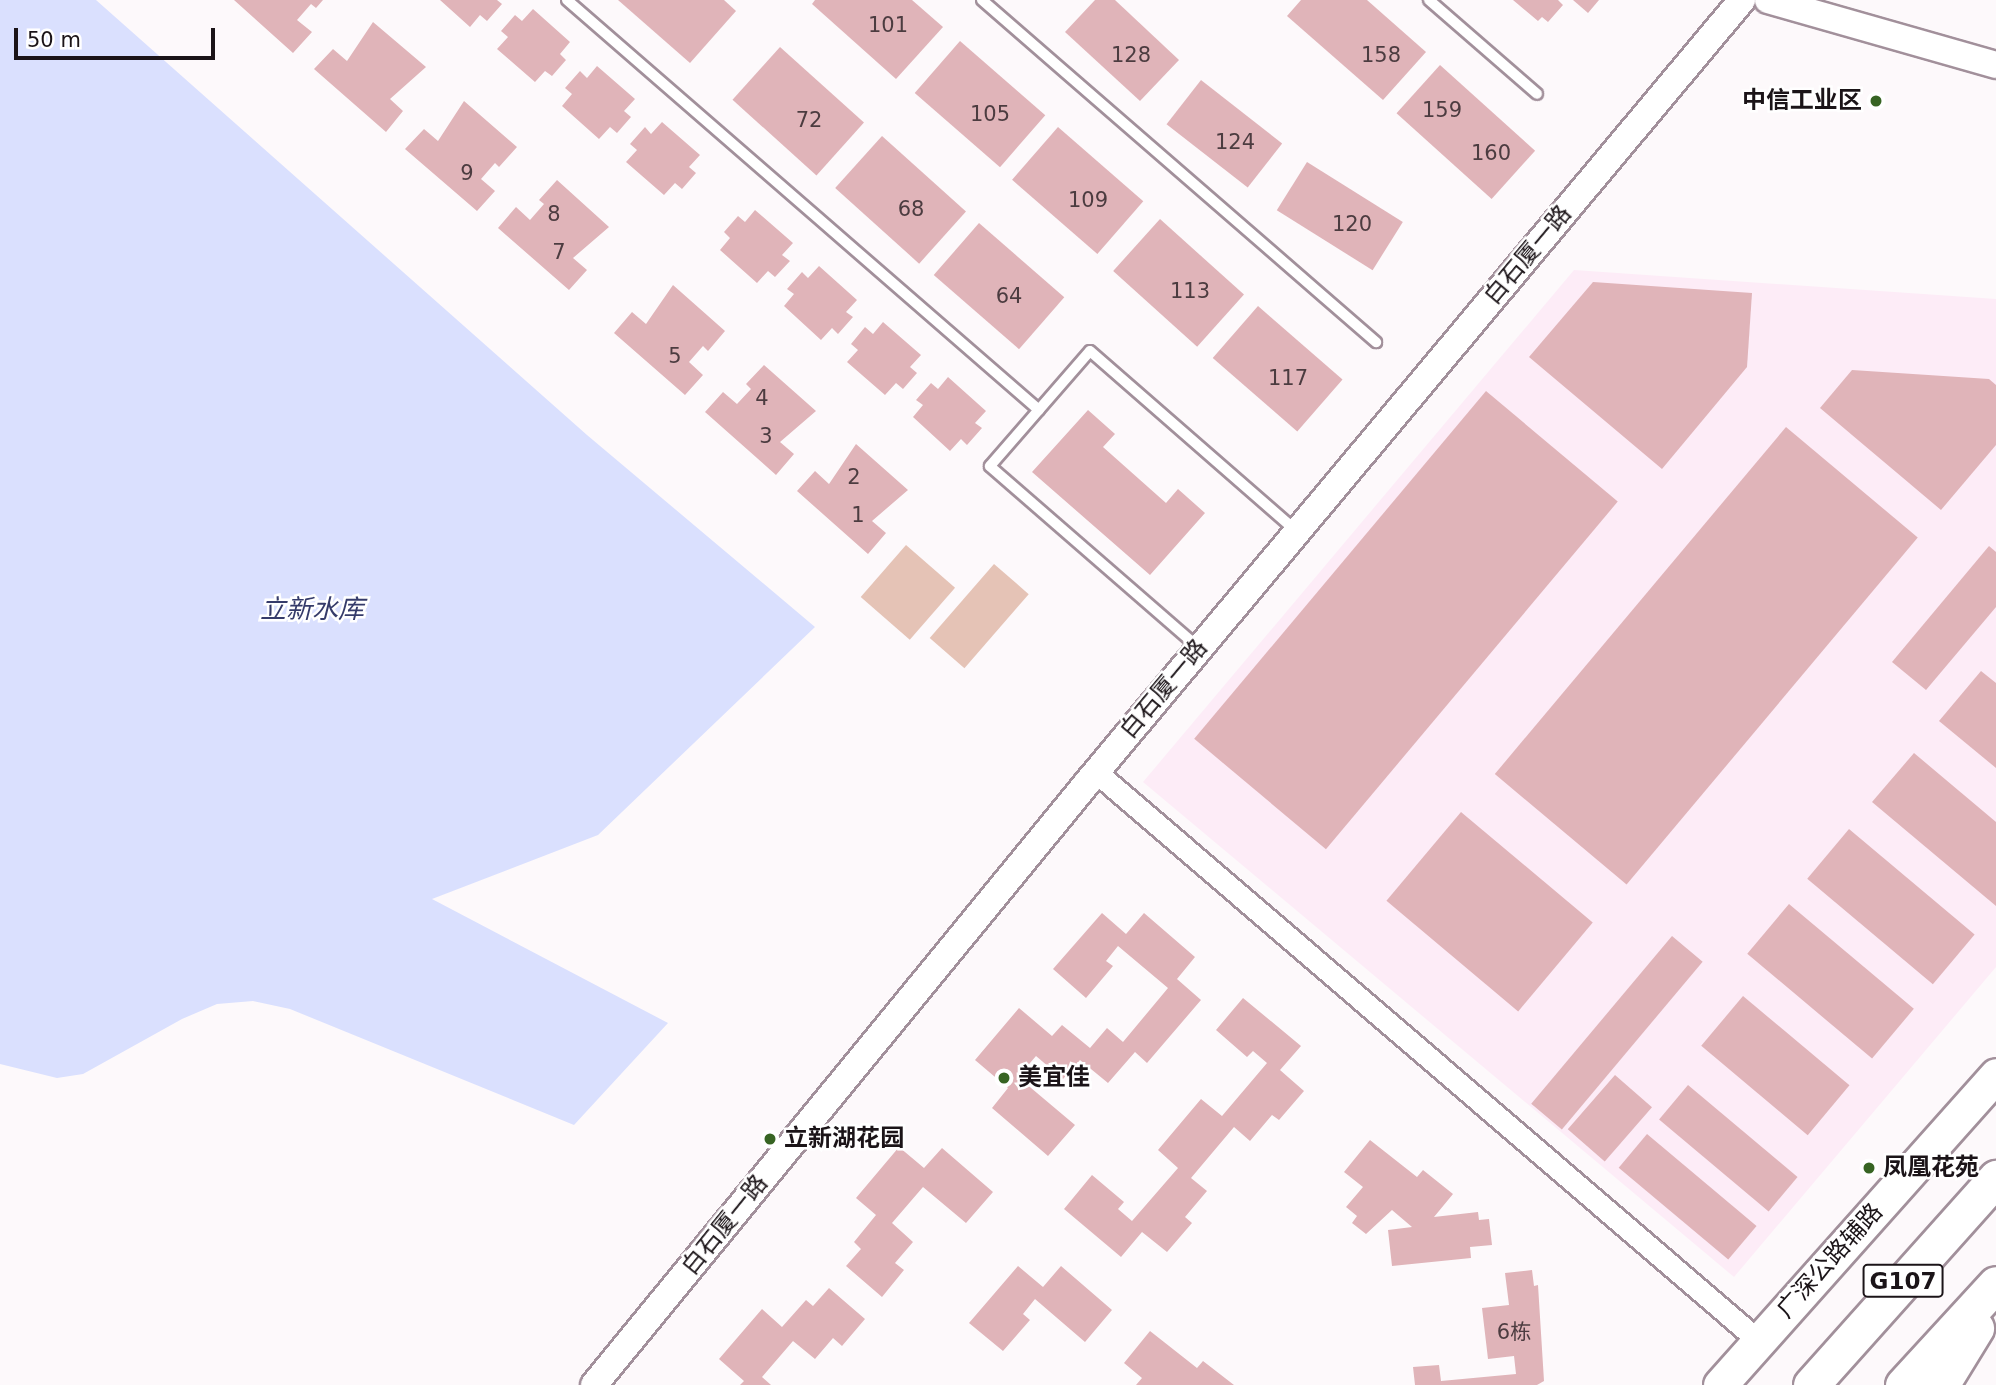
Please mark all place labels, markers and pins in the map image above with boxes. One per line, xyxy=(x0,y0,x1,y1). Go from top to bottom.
place label: 中信工业区 xyxy=(1742,87,1862,115)
marker: 中信工业区 xyxy=(1868,93,1884,109)
place label: 美宜佳 xyxy=(1018,1064,1090,1092)
marker: 美宜佳 xyxy=(996,1070,1012,1086)
place label: 立新湖花园 xyxy=(784,1125,904,1153)
marker: 立新湖花园 xyxy=(762,1131,778,1147)
place label: 凤凰花苑 xyxy=(1883,1154,1979,1182)
marker: 凤凰花苑 xyxy=(1861,1160,1877,1176)

